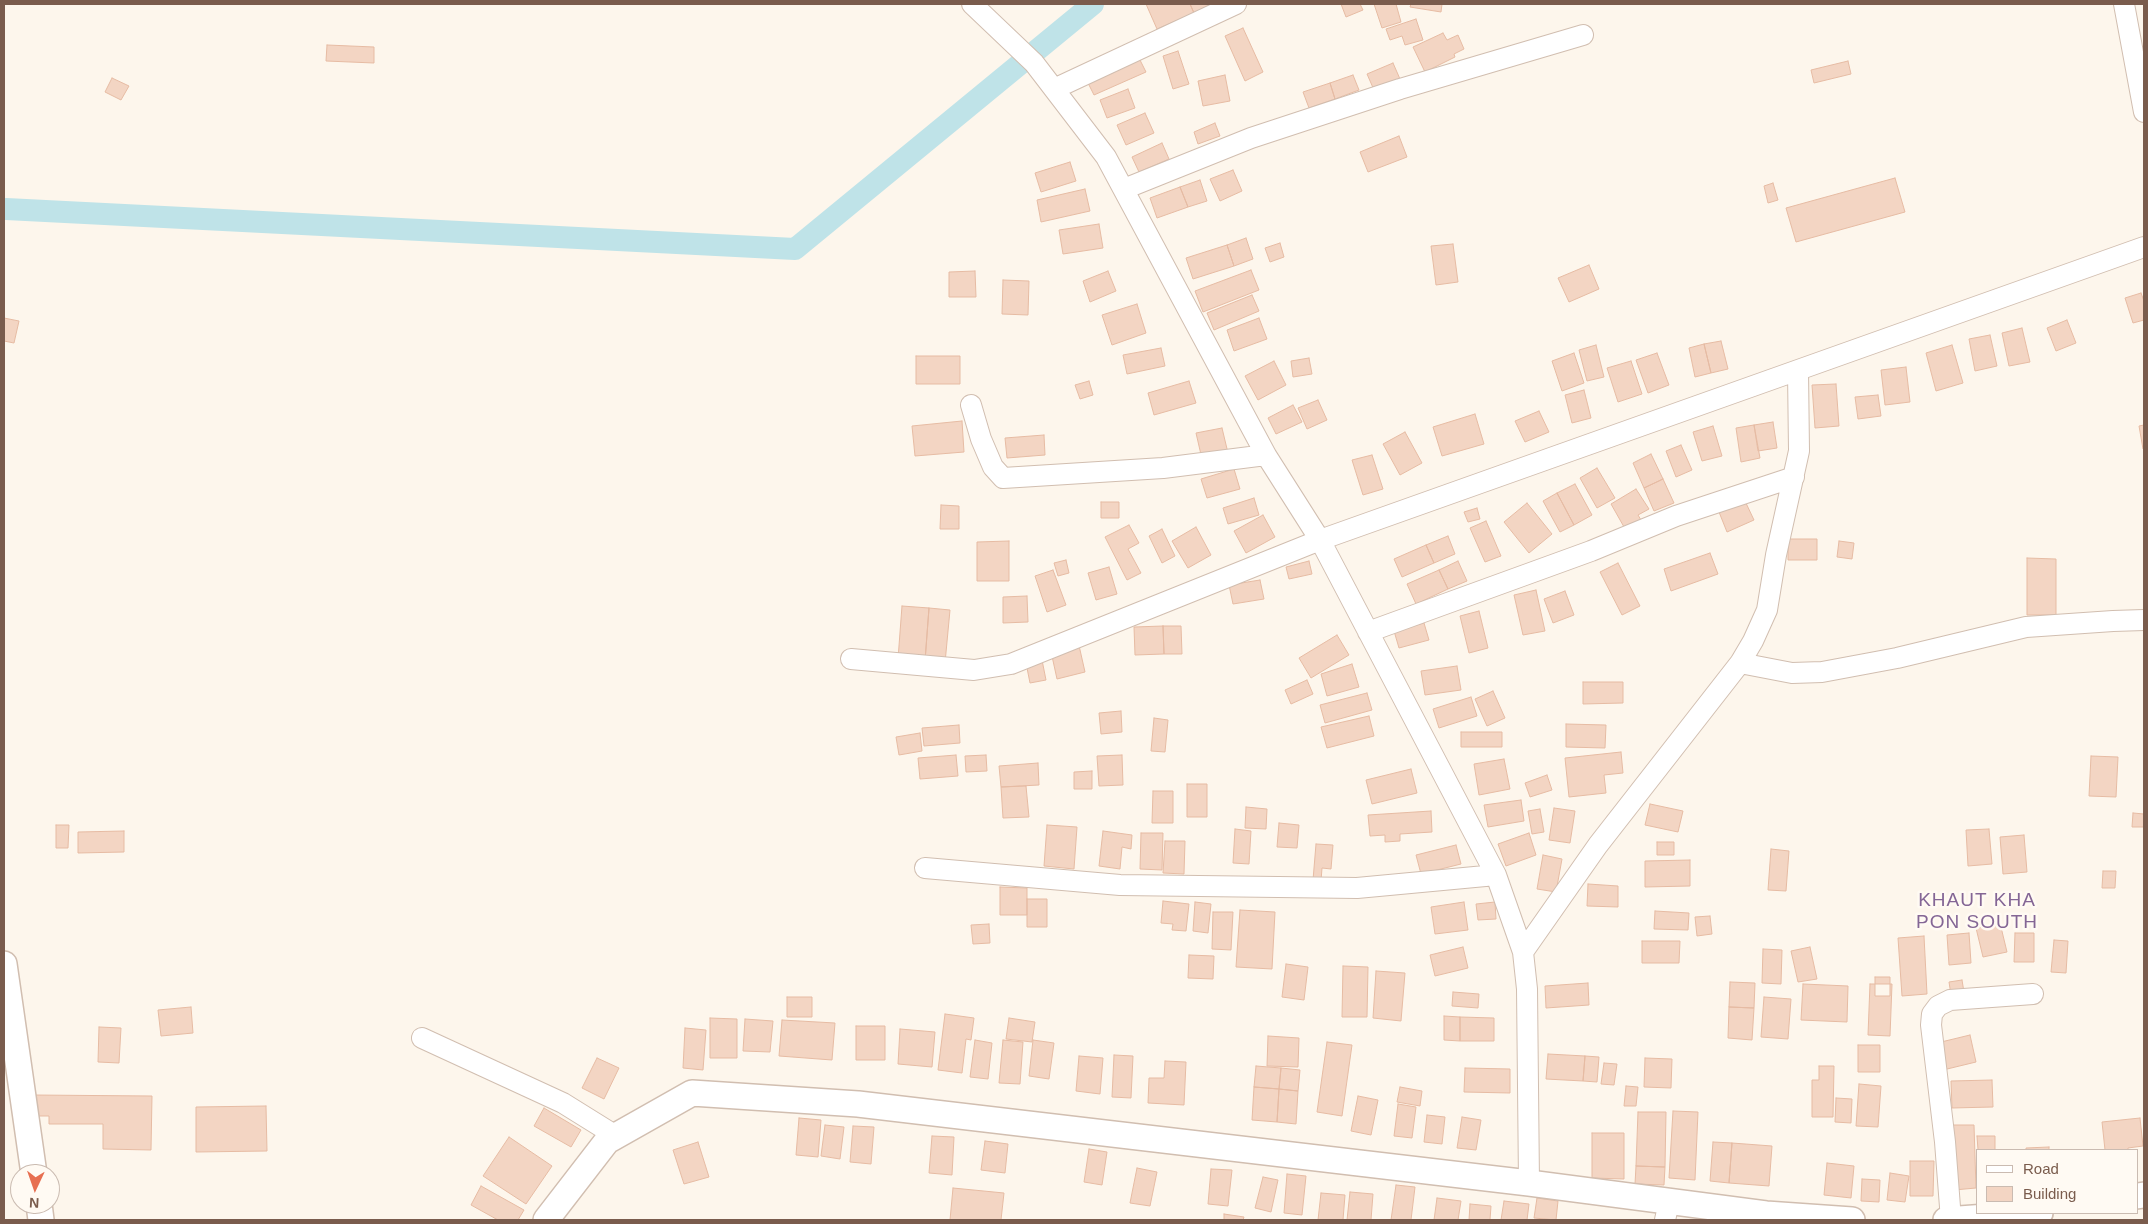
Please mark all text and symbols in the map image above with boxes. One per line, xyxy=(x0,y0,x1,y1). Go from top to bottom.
district label: KHAUT KHA PON SOUTH xyxy=(1915,890,2039,934)
legend xyxy=(1976,1149,2138,1214)
text: Road xyxy=(2023,1160,2059,1177)
north arrow xyxy=(10,1164,60,1214)
text: Building xyxy=(2023,1185,2076,1202)
text: N xyxy=(29,1195,40,1211)

